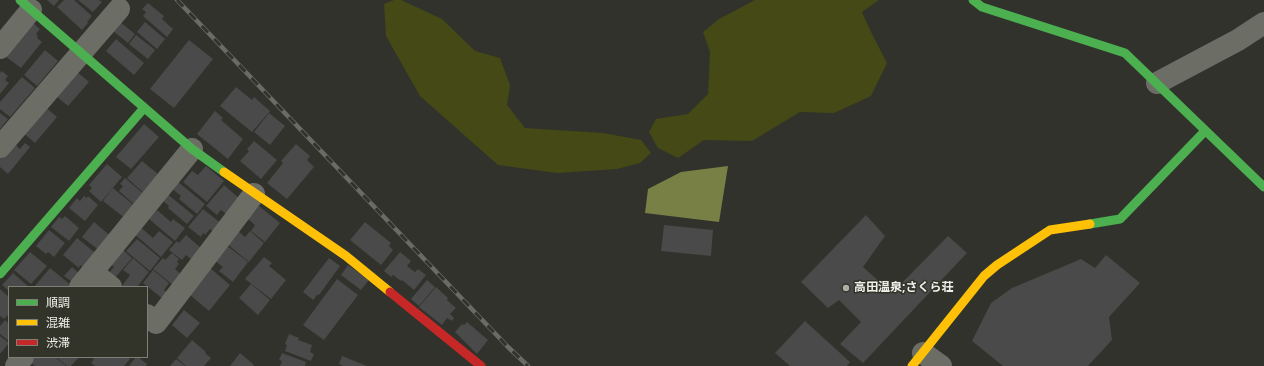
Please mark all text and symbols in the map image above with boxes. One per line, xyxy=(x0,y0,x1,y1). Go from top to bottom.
place label: 高田温泉;さくら荘 xyxy=(854,281,953,295)
marker: 高田温泉;さくら荘 xyxy=(841,283,851,293)
legend xyxy=(8,286,148,358)
text: 順調 xyxy=(46,294,70,311)
text: 混雑 xyxy=(46,314,70,331)
text: 渋滞 xyxy=(46,334,70,351)

